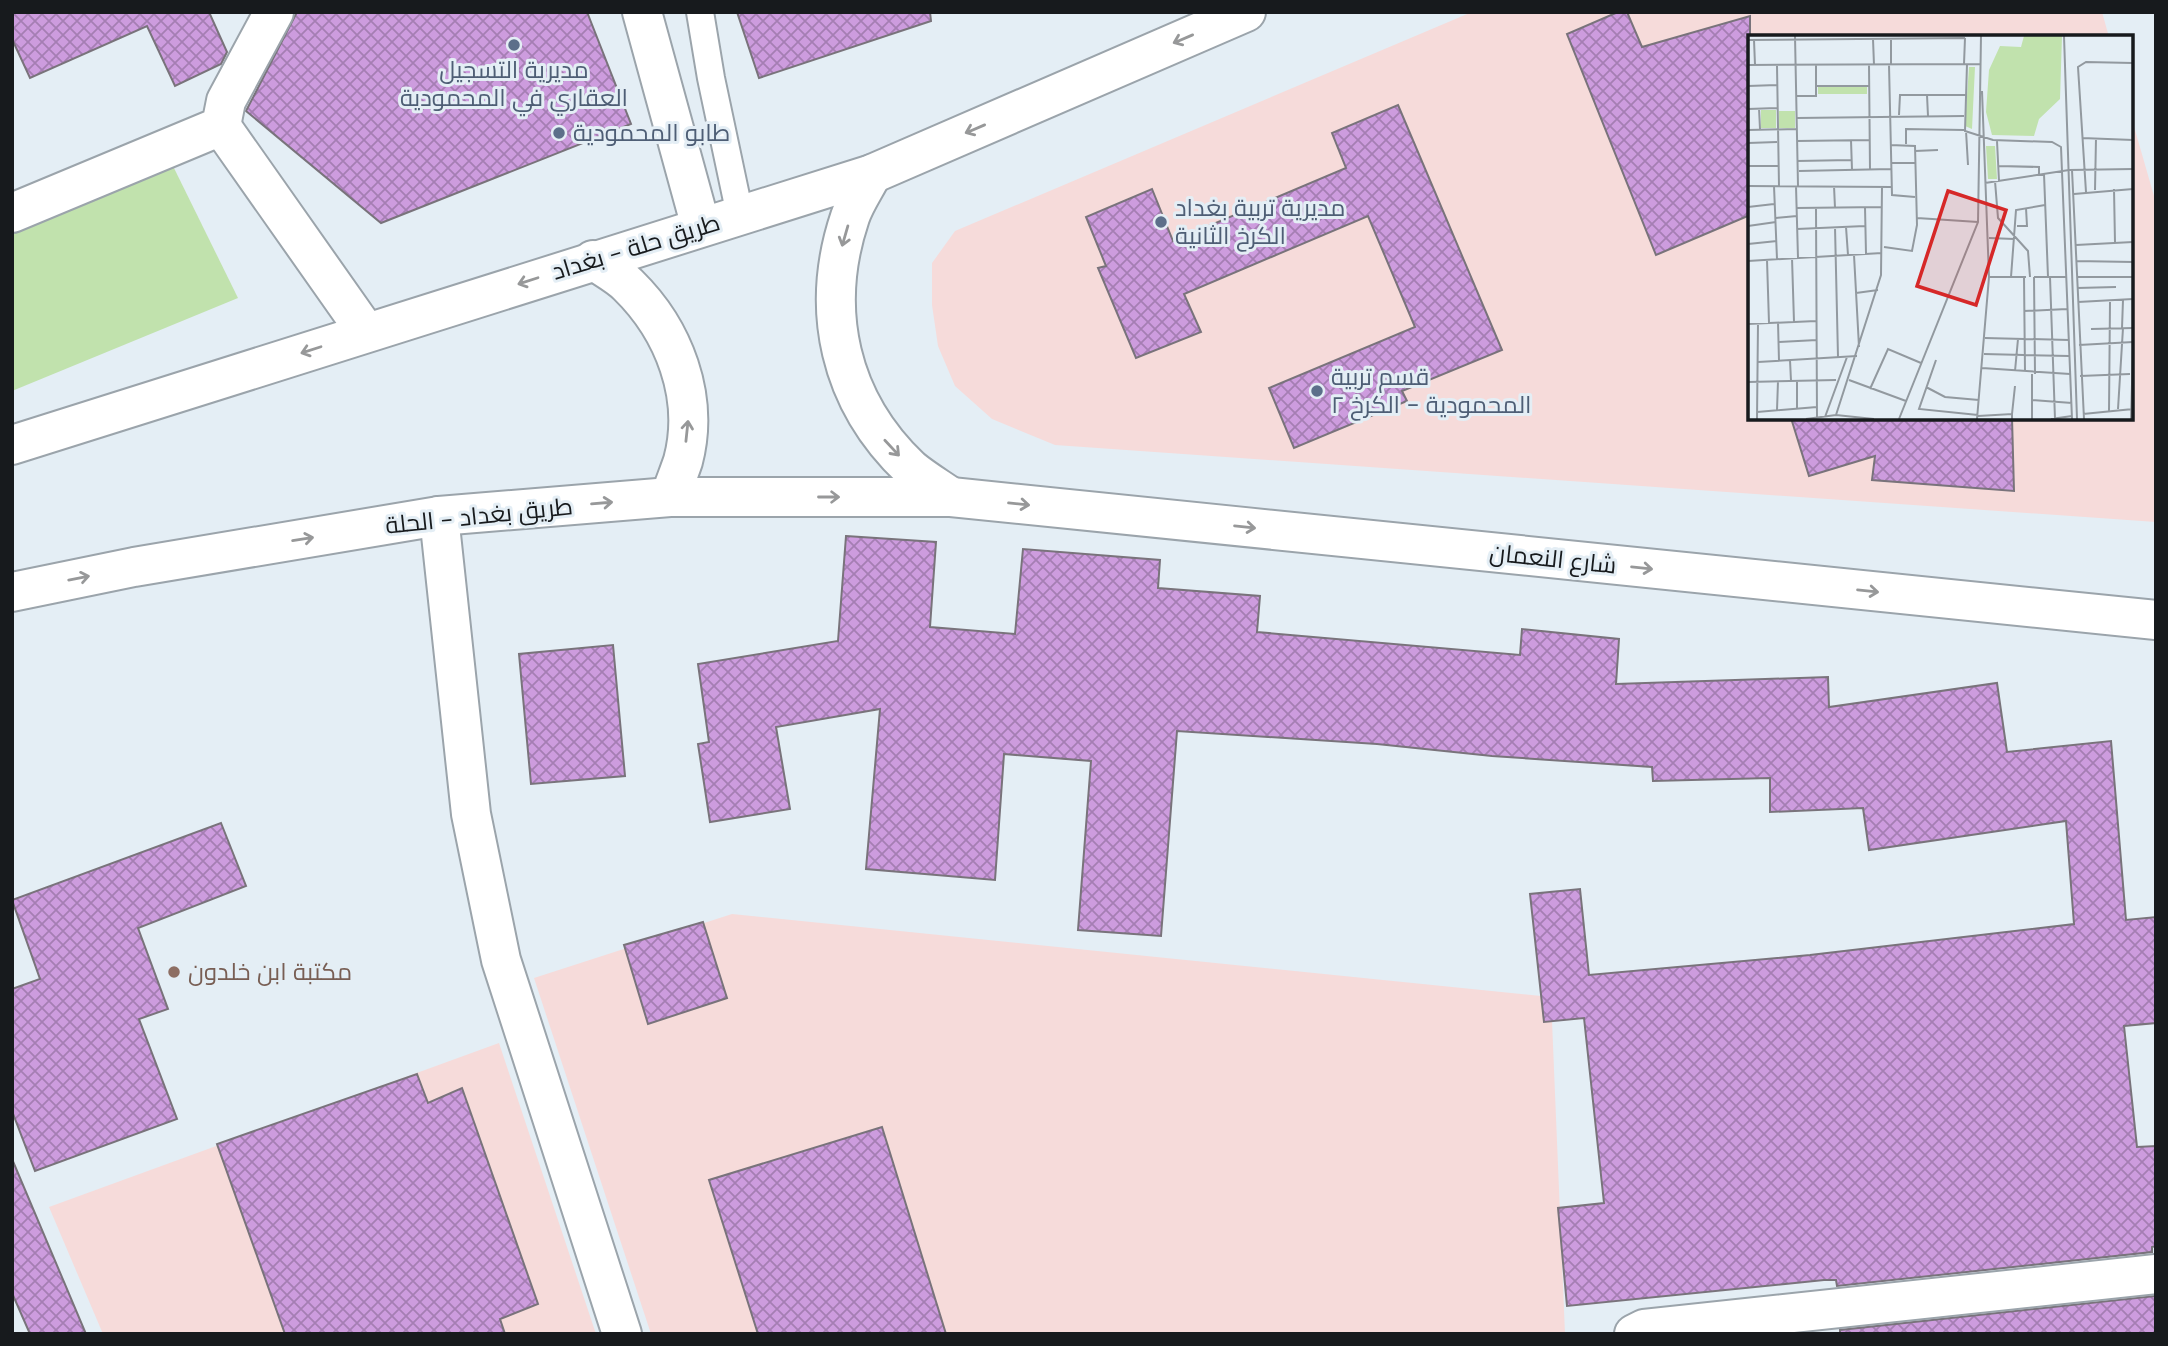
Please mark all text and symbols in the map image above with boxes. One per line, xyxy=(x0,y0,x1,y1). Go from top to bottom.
one-way arrow xyxy=(1173,33,1195,46)
inset map xyxy=(1748,35,2133,420)
marker: مديرية التسجيل العقاري في المحمودية xyxy=(506,37,522,53)
place label: مديرية التسجيل العقاري في المحمودية xyxy=(400,54,628,117)
place label: طابو المحمودية xyxy=(573,117,730,148)
one-way arrow xyxy=(964,123,986,136)
marker: طابو المحمودية xyxy=(551,125,567,141)
place label: مديرية تربية بغداد الكرخ الثانية xyxy=(1175,192,1345,252)
street label: طريق حلة - بغداد xyxy=(548,206,724,287)
marker: مديرية تربية بغداد الكرخ الثانية xyxy=(1153,214,1169,230)
one-way arrow xyxy=(838,224,851,247)
one-way arrow xyxy=(517,276,539,288)
one-way arrow xyxy=(300,345,322,357)
place label: قسم تربية المحمودية - الكرخ ٢ xyxy=(1331,361,1531,421)
marker: قسم تربية المحمودية - الكرخ ٢ xyxy=(1309,383,1325,399)
one-way arrow xyxy=(680,420,693,443)
one-way arrow xyxy=(884,439,900,457)
street label: طريق بغداد - الحلة xyxy=(384,490,574,541)
one-way arrow xyxy=(817,490,840,504)
one-way arrow xyxy=(590,496,613,509)
one-way arrow xyxy=(1007,498,1029,511)
one-way arrow xyxy=(1233,521,1256,534)
one-way arrow xyxy=(291,532,314,545)
street label: شارع النعمان xyxy=(1488,536,1618,582)
one-way arrow xyxy=(1630,561,1653,574)
one-way arrow xyxy=(67,571,90,584)
one-way arrow xyxy=(1856,585,1879,598)
place label: مكتبة ابن خلدون xyxy=(188,956,352,987)
marker: مكتبة ابن خلدون xyxy=(166,964,182,980)

